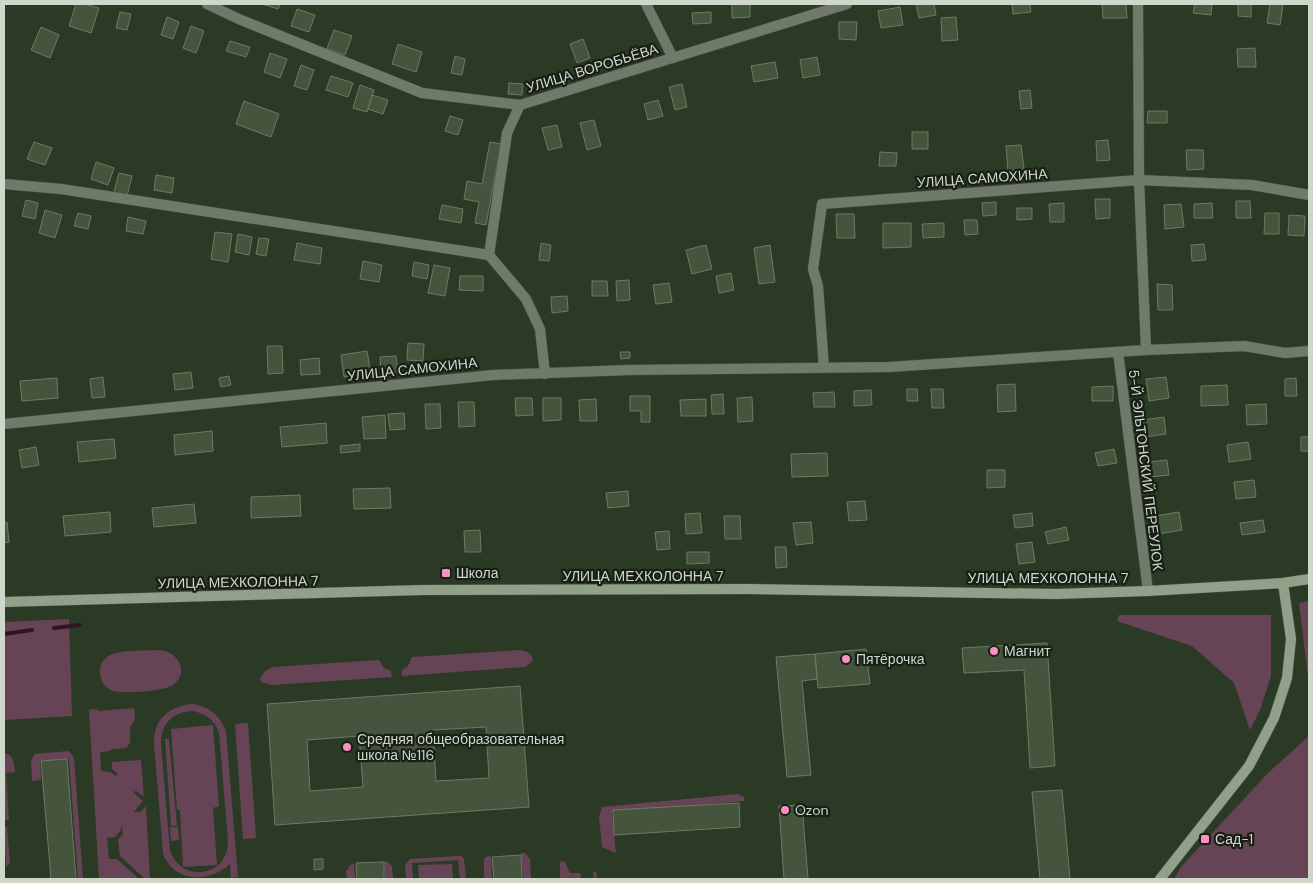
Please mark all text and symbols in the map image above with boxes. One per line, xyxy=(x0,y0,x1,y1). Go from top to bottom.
street label: УЛИЦА ВОРОБЬЁВА xyxy=(524,39,661,97)
street label: УЛИЦА САМОХИНА xyxy=(916,164,1049,192)
street label: УЛИЦА САМОХИНА xyxy=(346,353,479,385)
street label: 5-Й ЭЛЬТОНСКИЙ ПЕРЕУЛОК xyxy=(1125,369,1167,572)
place label: Школа xyxy=(456,564,499,582)
marker: Школа xyxy=(440,567,452,579)
street label: УЛИЦА МЕХКОЛОННА 7 xyxy=(562,567,724,585)
street label: УЛИЦА МЕХКОЛОННА 7 xyxy=(967,569,1129,587)
street label: УЛИЦА МЕХКОЛОННА 7 xyxy=(157,572,319,592)
place label: Магнит xyxy=(1004,642,1051,660)
marker: Магнит xyxy=(988,645,1000,657)
place label: Пятёрочка xyxy=(856,650,925,668)
marker: Пятёрочка xyxy=(840,653,852,665)
place label: Средняя общеобразовательная школа №116 xyxy=(357,730,564,764)
marker: Средняя общеобразовательная школа №116 xyxy=(341,741,353,753)
place label: Ozon xyxy=(795,801,829,819)
marker: Ozon xyxy=(779,804,791,816)
place label: Сад-1 xyxy=(1215,830,1253,848)
marker: Сад-1 xyxy=(1199,833,1211,845)

